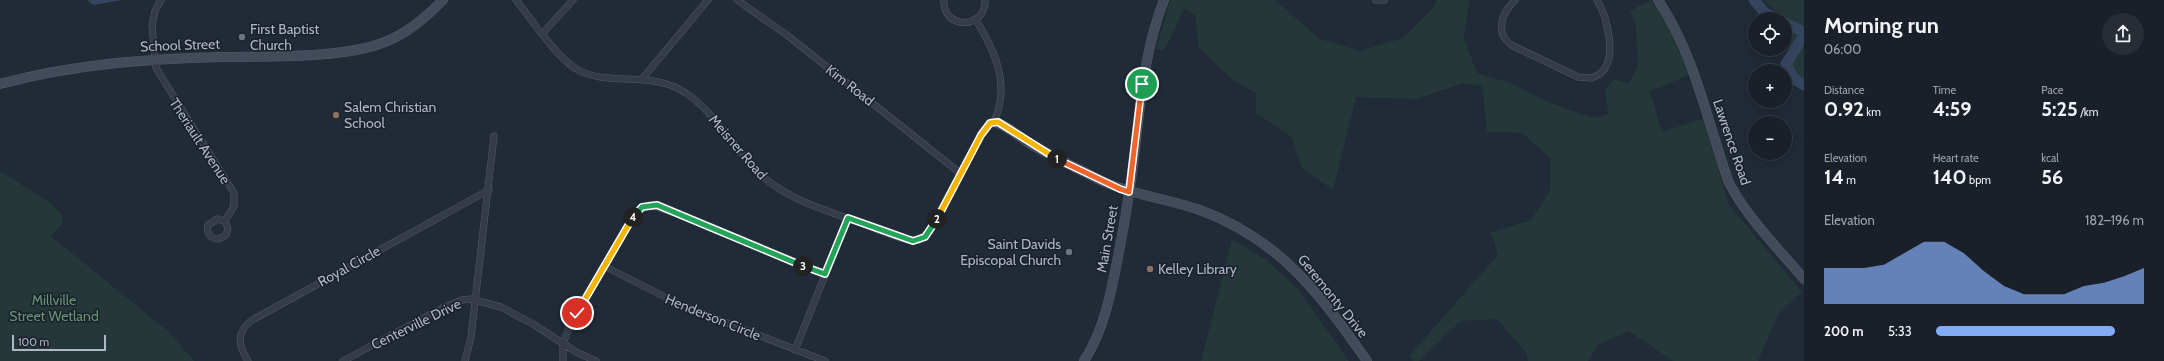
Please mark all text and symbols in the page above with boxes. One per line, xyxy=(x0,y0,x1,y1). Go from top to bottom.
map controls xyxy=(1748,12,1792,160)
button: locate xyxy=(1748,12,1792,56)
text: Morning run xyxy=(1824,12,1939,39)
button: share xyxy=(2102,13,2144,55)
place label: First Baptist Church xyxy=(250,20,320,54)
marker: First Baptist Church xyxy=(237,32,247,42)
street label: School Street xyxy=(140,35,221,55)
text: 06:00 xyxy=(1824,41,1861,57)
street label: Kim Road xyxy=(822,60,878,110)
button: + xyxy=(1748,64,1792,108)
pin xyxy=(1125,67,1159,101)
icon: arrive xyxy=(1131,73,1153,95)
text: Distance xyxy=(1824,83,1865,97)
text: Time xyxy=(1933,83,1956,97)
text: Pace xyxy=(2041,83,2063,97)
street label: Theriault Avenue xyxy=(165,95,235,187)
street label: Lawrence Road xyxy=(1709,97,1755,187)
text: 0.92 xyxy=(1824,97,1864,121)
text: 4:59 xyxy=(1933,97,1972,121)
text: 5:25 xyxy=(2041,97,2078,121)
place label: Salem Christian School xyxy=(344,98,437,132)
text: km xyxy=(1864,105,1881,119)
text: /km xyxy=(2078,105,2098,119)
marker: Salem Christian School xyxy=(331,110,341,120)
street label: Meisner Road xyxy=(705,111,771,183)
button: − xyxy=(1748,116,1792,160)
pin: 1 xyxy=(1047,149,1067,169)
text: Elevation xyxy=(1824,151,1867,165)
text: Heart rate xyxy=(1933,151,1979,165)
text: kcal xyxy=(2041,151,2059,165)
text: 1 xyxy=(1055,152,1059,166)
text: 14 xyxy=(1824,165,1844,189)
text: 140 xyxy=(1933,165,1967,189)
text: 56 xyxy=(2041,165,2063,189)
text: m xyxy=(1844,173,1856,187)
text: bpm xyxy=(1967,173,1991,187)
street label: Main Street xyxy=(1092,204,1122,274)
pin: 4 xyxy=(623,207,643,227)
pin: 2 xyxy=(927,209,947,229)
text: 4 xyxy=(630,210,636,224)
text: 2 xyxy=(934,212,940,226)
text: Elevation xyxy=(1824,212,1875,228)
text: 182–196 m xyxy=(2085,212,2144,228)
place label: Saint Davids Episcopal Church xyxy=(960,235,1061,269)
street label: Royal Circle xyxy=(314,241,384,291)
marker: Saint Davids Episcopal Church xyxy=(1064,247,1074,257)
street label: Geremonty Drive xyxy=(1294,251,1372,341)
pin: 3 xyxy=(793,256,813,276)
text: 3 xyxy=(800,259,806,273)
place label: Kelley Library xyxy=(1158,260,1237,278)
marker: Kelley Library xyxy=(1145,264,1155,274)
street label: Henderson Circle xyxy=(663,290,763,344)
park label: Millville Street Wetland xyxy=(9,291,99,325)
street label: Centerville Drive xyxy=(368,294,464,354)
pin xyxy=(560,296,594,330)
icon: check xyxy=(566,302,588,324)
text: 200 m xyxy=(1824,323,1863,339)
text: 5:33 xyxy=(1888,323,1912,339)
scale bar xyxy=(12,333,106,352)
text: 100 m xyxy=(18,335,49,349)

